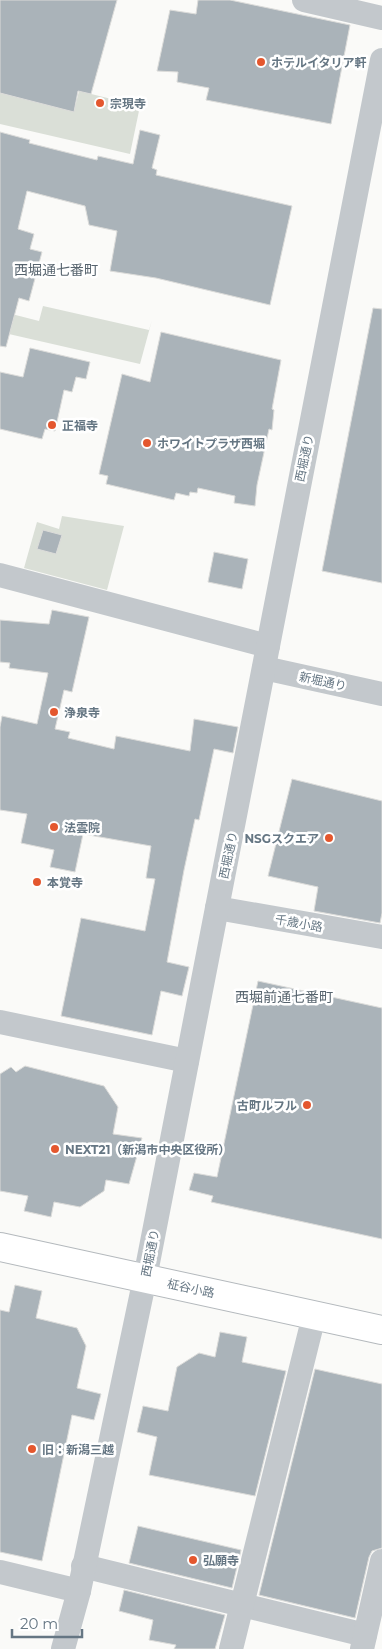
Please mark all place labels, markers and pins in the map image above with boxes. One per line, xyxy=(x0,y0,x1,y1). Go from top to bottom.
place label: ホテルイタリア軒 xyxy=(271,55,367,70)
marker: ホテルイタリア軒 xyxy=(255,56,267,68)
place label: 宗現寺 xyxy=(110,96,146,111)
marker: 宗現寺 xyxy=(94,97,106,109)
place label: 正福寺 xyxy=(62,418,98,433)
marker: 正福寺 xyxy=(46,419,58,431)
place label: ホワイトプラザ西堀 xyxy=(157,436,265,451)
marker: ホワイトプラザ西堀 xyxy=(141,437,153,449)
place label: 浄泉寺 xyxy=(64,705,100,720)
marker: 浄泉寺 xyxy=(48,706,60,718)
place label: 法雲院 xyxy=(64,820,100,835)
marker: 法雲院 xyxy=(48,821,60,833)
place label: NSGスクエア xyxy=(244,831,319,846)
marker: NSGスクエア xyxy=(323,832,335,844)
place label: 本覚寺 xyxy=(47,875,83,890)
marker: 本覚寺 xyxy=(31,876,43,888)
place label: 古町ルフル xyxy=(237,1098,297,1113)
marker: 古町ルフル xyxy=(301,1099,313,1111)
place label: NEXT21（新潟市中央区役所） xyxy=(65,1142,230,1157)
marker: NEXT21（新潟市中央区役所） xyxy=(49,1143,61,1155)
place label: 旧：新潟三越 xyxy=(42,1442,114,1457)
marker: 旧：新潟三越 xyxy=(26,1443,38,1455)
place label: 弘願寺 xyxy=(203,1553,239,1568)
marker: 弘願寺 xyxy=(187,1554,199,1566)

